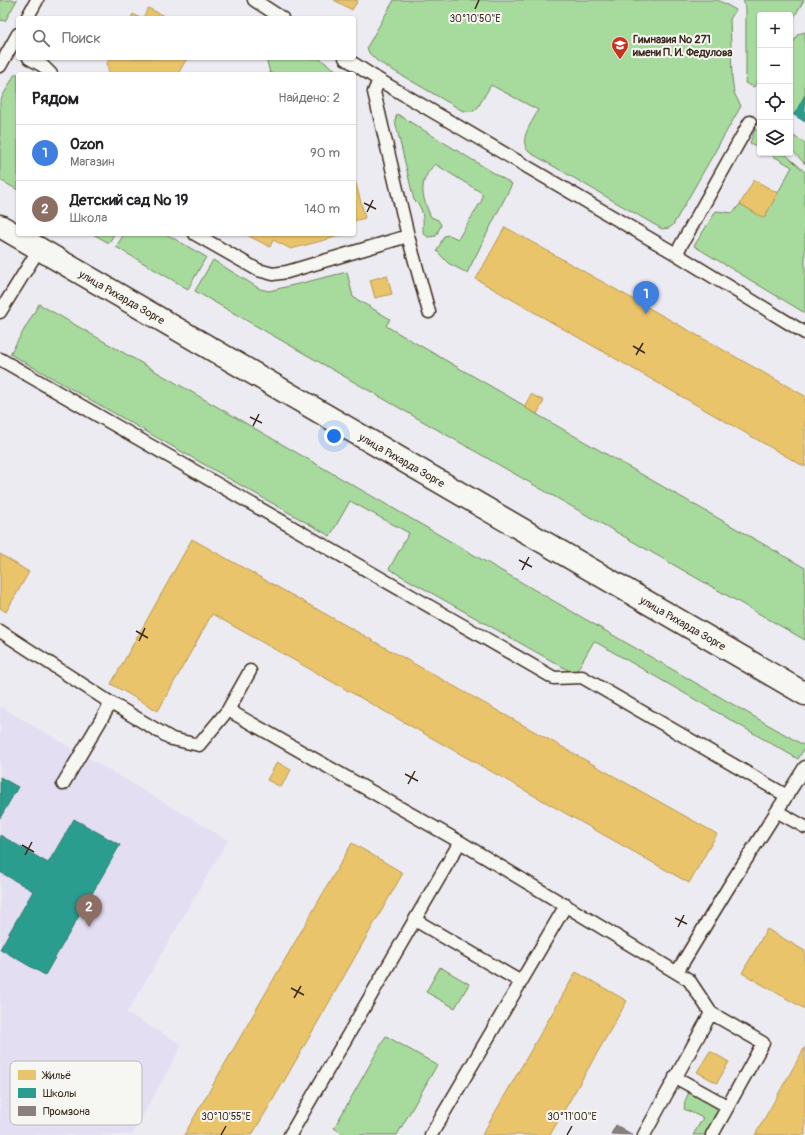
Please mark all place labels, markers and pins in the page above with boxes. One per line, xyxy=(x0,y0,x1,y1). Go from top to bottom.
place label: Гимназия № 271 имени П. И. Федулова xyxy=(632,33,732,59)
school or university icon: Гимназия № 271 имени П. И. Федулова xyxy=(610,35,630,60)
pin: 1 xyxy=(633,281,659,314)
pin: 2 xyxy=(76,894,102,927)

